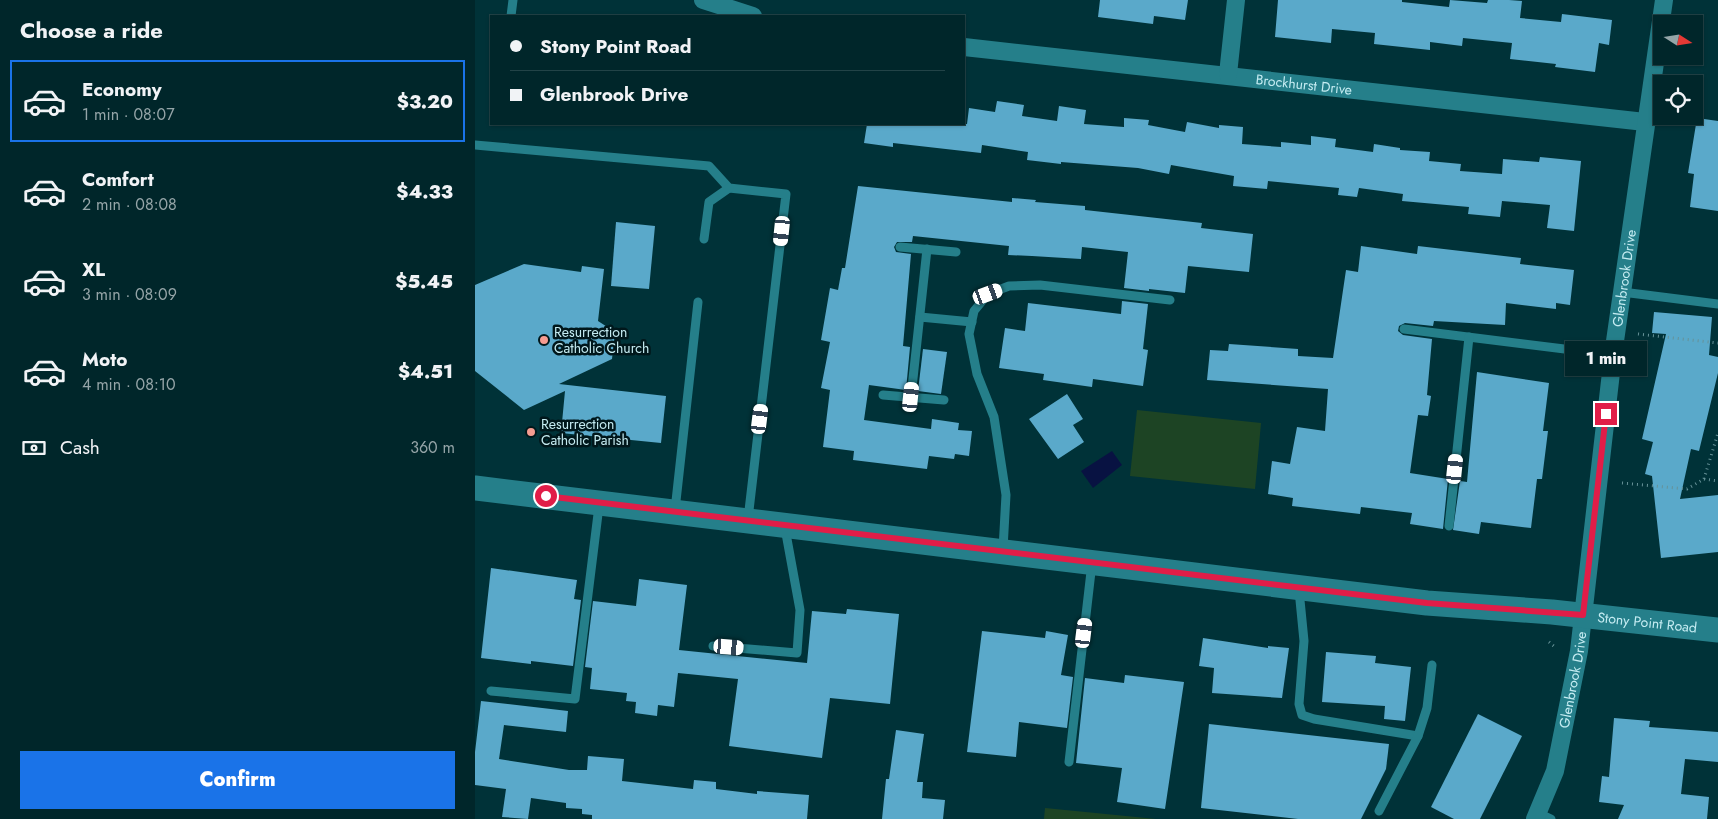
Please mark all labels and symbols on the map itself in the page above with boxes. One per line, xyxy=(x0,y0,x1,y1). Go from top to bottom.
north arrow xyxy=(1653,15,1703,65)
street label: Brockhurst Drive xyxy=(1255,69,1353,100)
car xyxy=(772,215,791,247)
street label: Glenbrook Drive xyxy=(1607,228,1641,328)
car xyxy=(971,282,1004,306)
place label: Resurrection Catholic Church xyxy=(554,322,649,358)
marker: Resurrection Catholic Church xyxy=(538,334,550,346)
callout: 1 min xyxy=(1565,342,1647,376)
car xyxy=(901,381,920,413)
car xyxy=(750,403,769,435)
route end xyxy=(1595,403,1617,425)
place label: Resurrection Catholic Parish xyxy=(541,414,629,450)
marker: Resurrection Catholic Parish xyxy=(525,426,537,438)
car xyxy=(1445,453,1464,485)
route start xyxy=(535,485,557,507)
street label: Stony Point Road xyxy=(1596,607,1698,638)
car xyxy=(1074,617,1093,649)
street label: Glenbrook Drive xyxy=(1554,630,1591,730)
car xyxy=(713,638,744,656)

